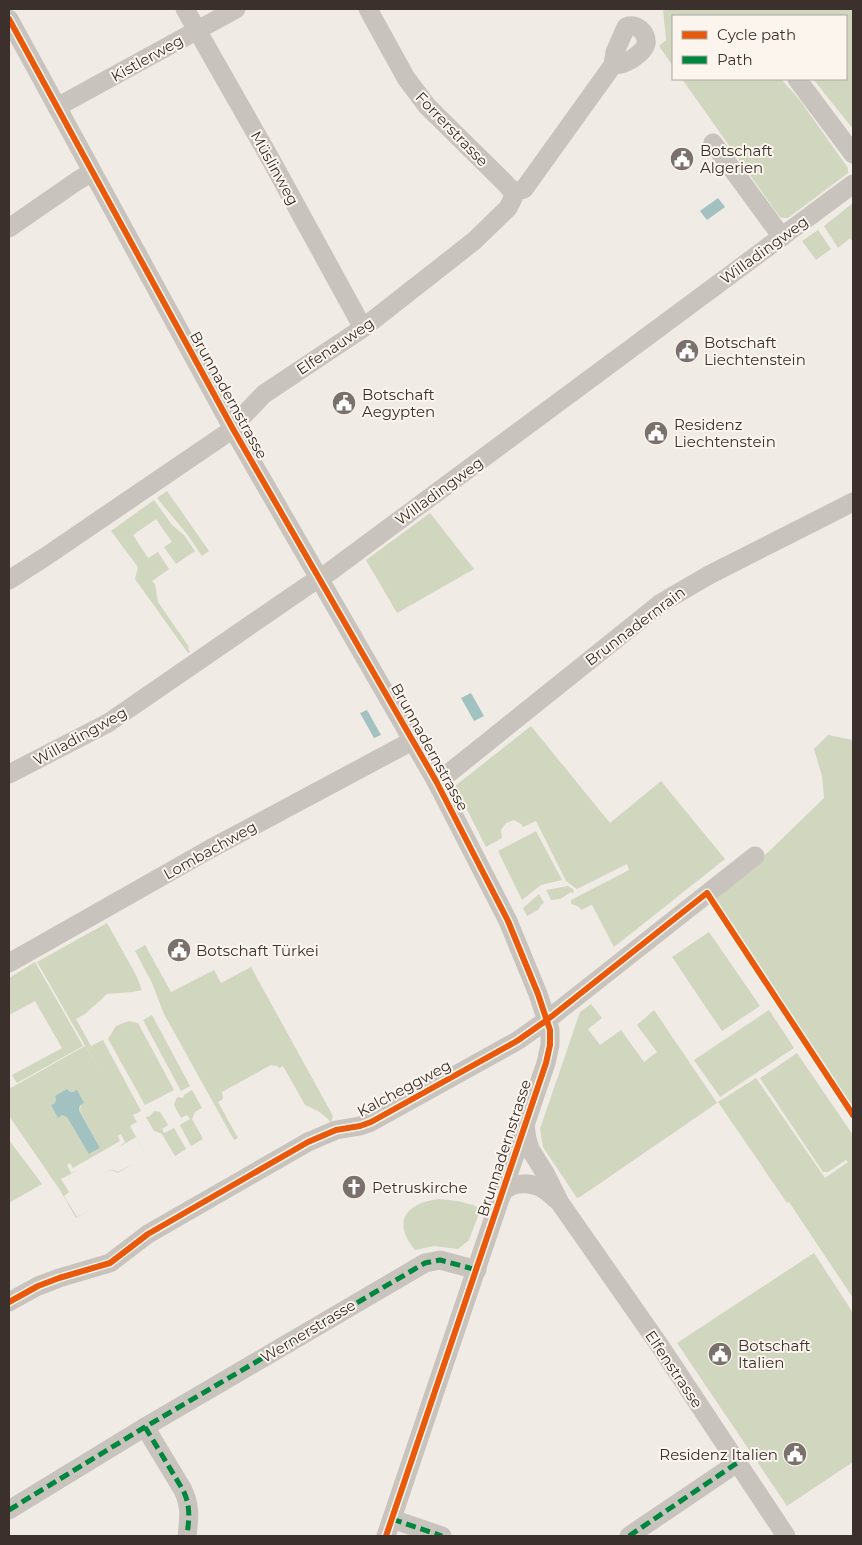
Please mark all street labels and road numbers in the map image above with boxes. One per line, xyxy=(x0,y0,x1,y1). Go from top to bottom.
street label: Kistlerweg xyxy=(108,30,186,86)
street label: Forrerstrasse xyxy=(412,88,492,170)
street label: Müslinweg xyxy=(247,127,303,209)
street label: Willadingweg xyxy=(716,212,812,288)
street label: Elfenauweg xyxy=(293,313,377,379)
street label: Brunnadernstrasse xyxy=(186,328,272,462)
street label: Willadingweg xyxy=(391,453,487,529)
street label: Brunnadernrain xyxy=(581,582,689,670)
street label: Brunnadernstrasse xyxy=(387,680,473,814)
street label: Willadingweg xyxy=(30,702,130,770)
street label: Lombachweg xyxy=(160,817,260,883)
street label: Kalcheggweg xyxy=(354,1055,454,1121)
street label: Brunnadernstrasse xyxy=(473,1077,535,1219)
street label: Wernerstrasse xyxy=(257,1295,359,1367)
street label: Elfenstrasse xyxy=(641,1327,707,1411)

